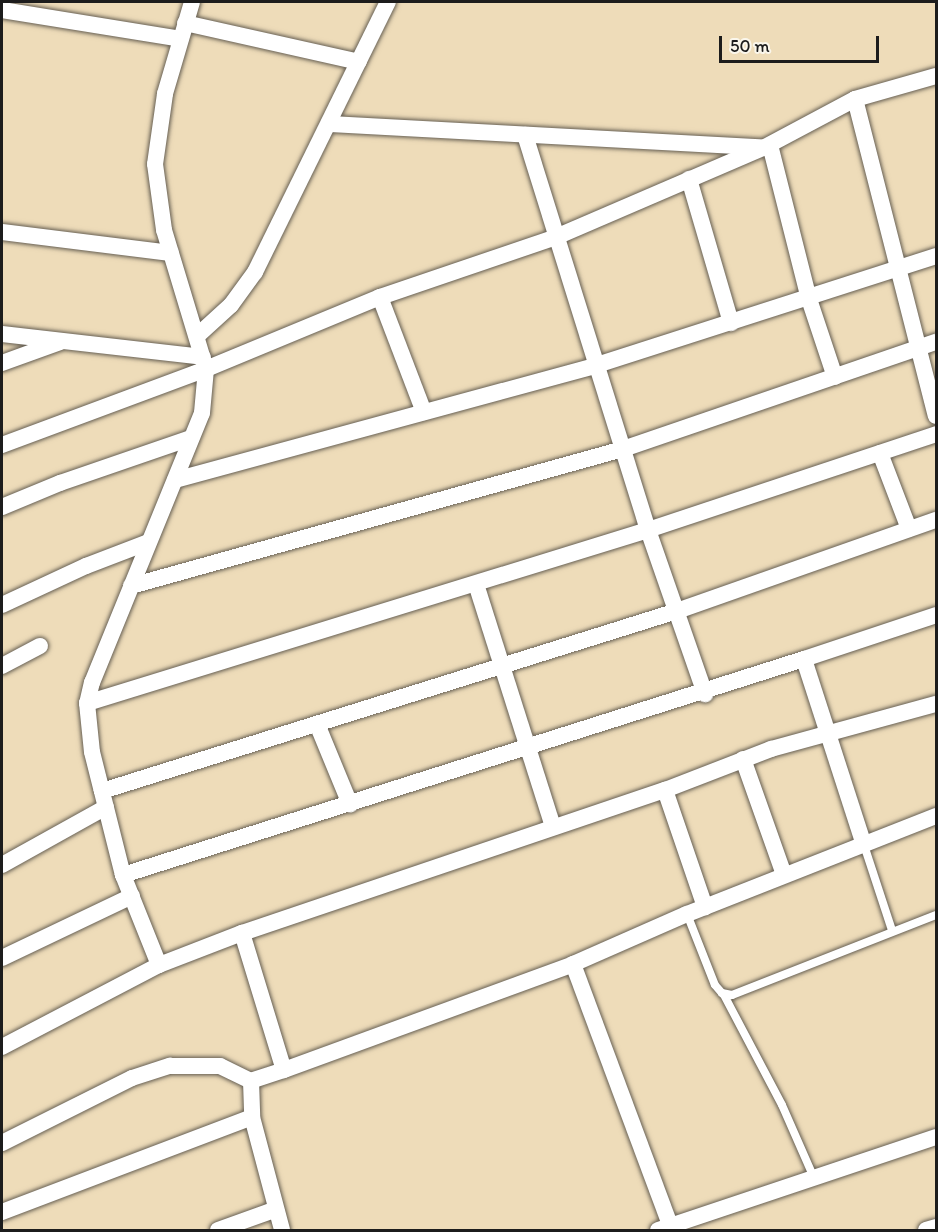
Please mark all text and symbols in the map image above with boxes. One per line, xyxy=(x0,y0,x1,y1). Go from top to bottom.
scale bar xyxy=(722,24,882,62)
text: 50 m xyxy=(730,35,770,57)

